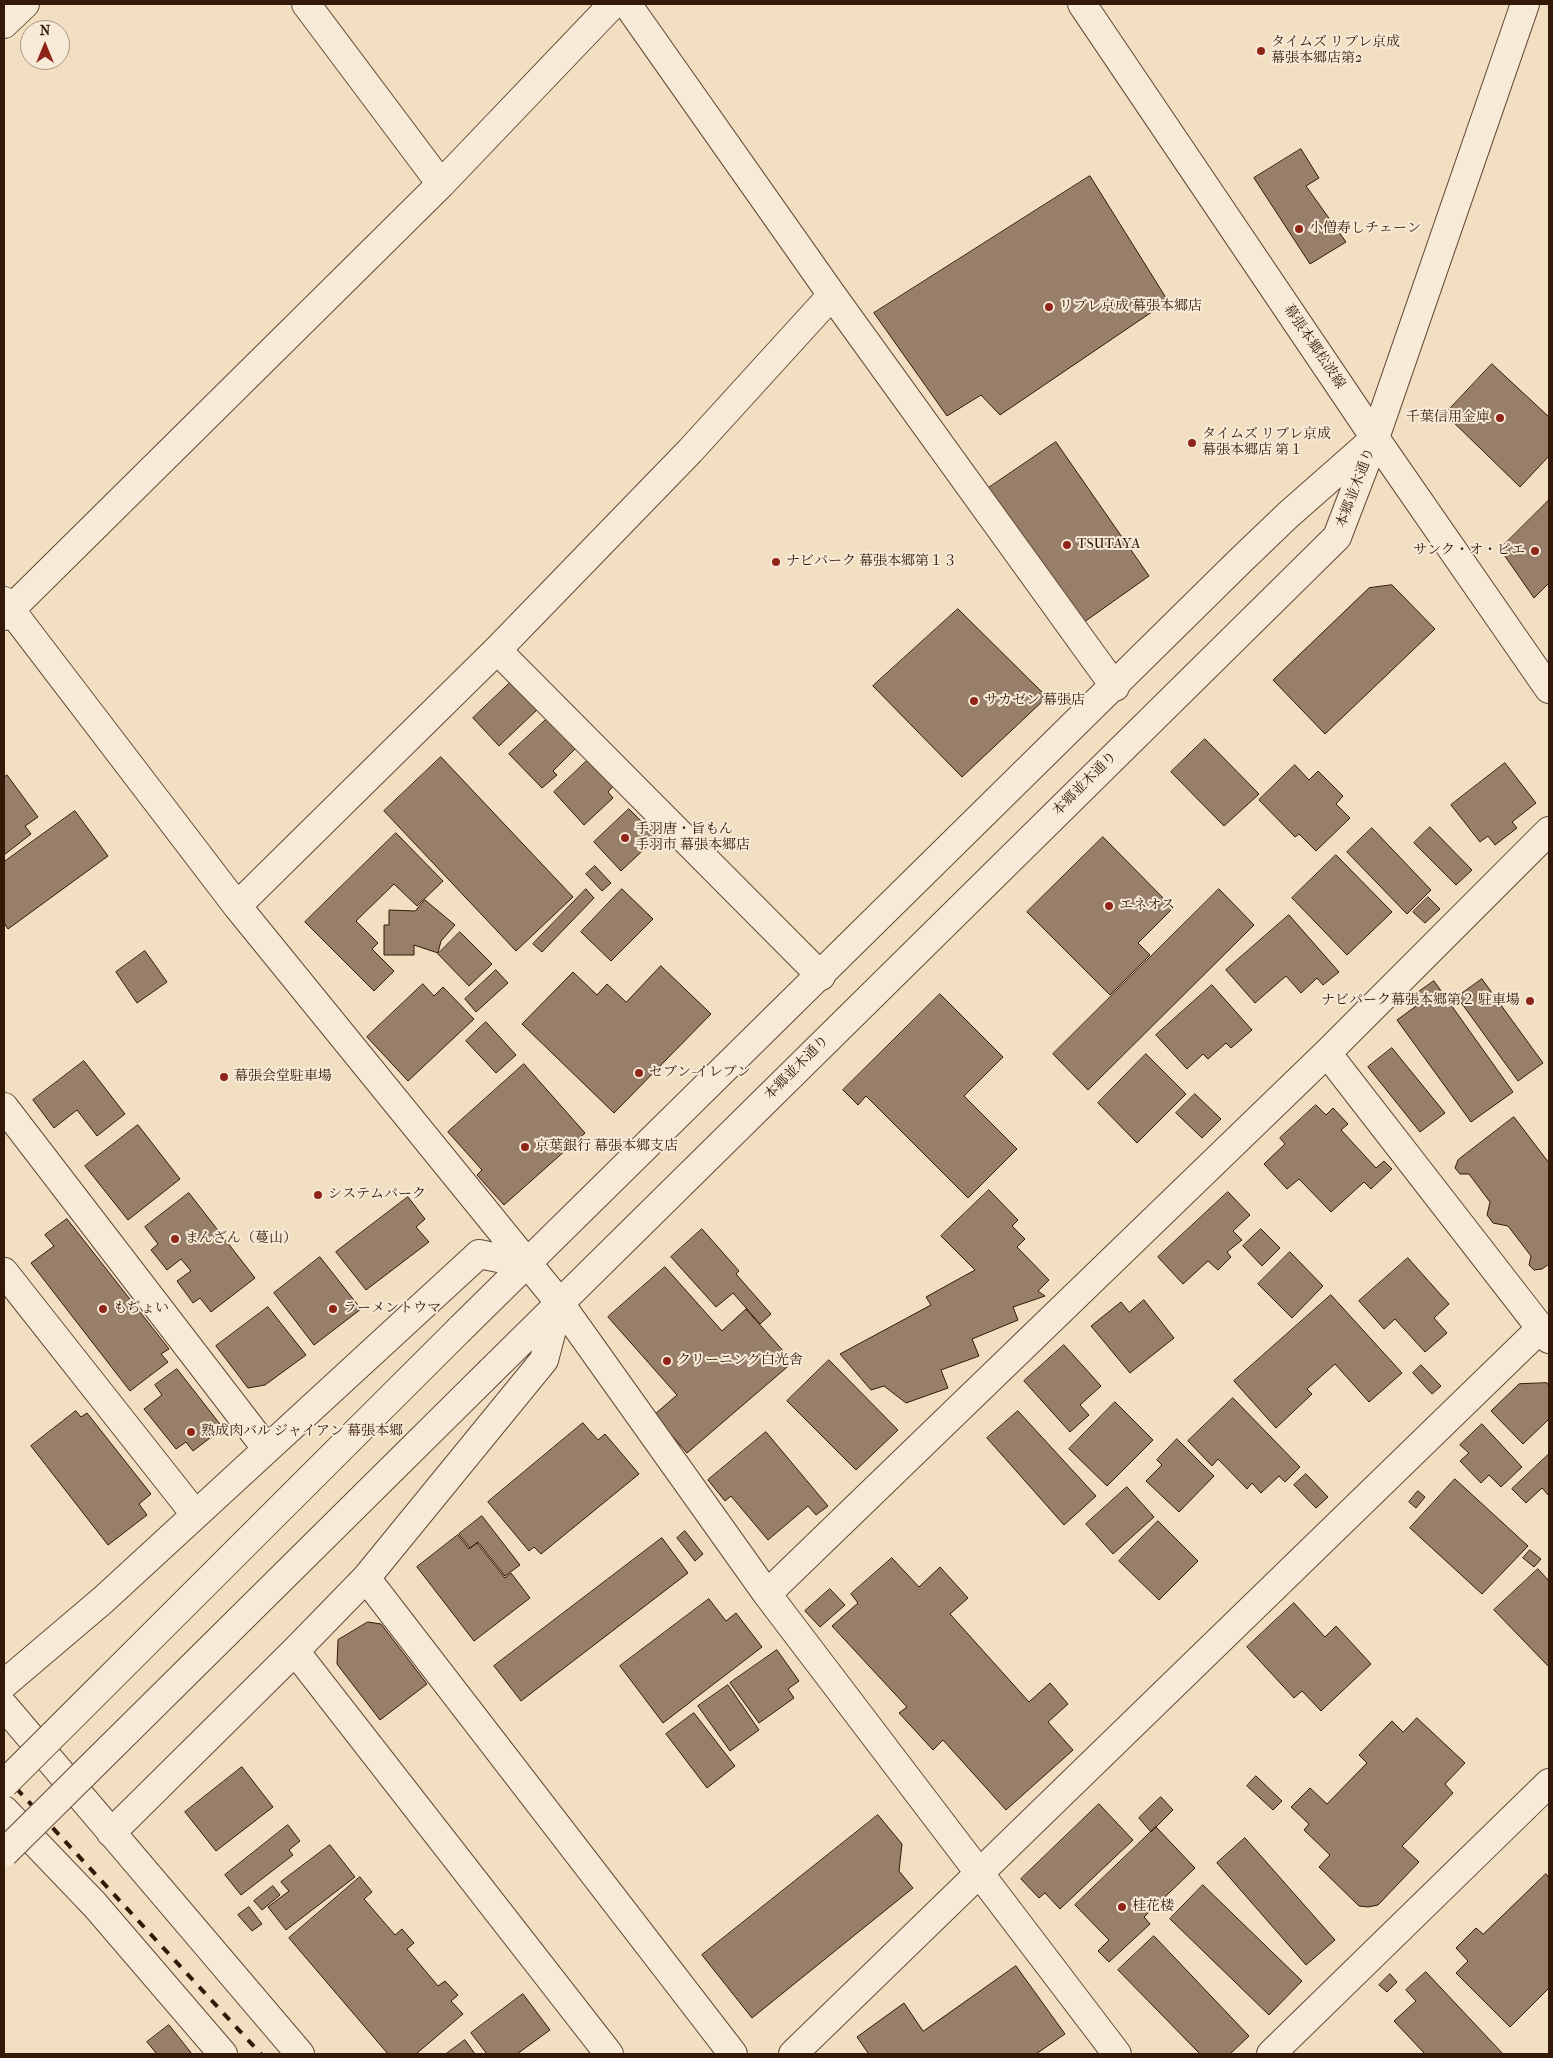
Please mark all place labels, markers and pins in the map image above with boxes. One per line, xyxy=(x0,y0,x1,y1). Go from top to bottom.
place label: タイムズ リブレ京成 幕張本郷店第2 xyxy=(1271,35,1400,68)
marker: タイムズ リブレ京成 幕張本郷店第2 xyxy=(1255,45,1267,57)
place label: 小僧寿しチェーン xyxy=(1309,221,1421,237)
marker: 小僧寿しチェーン xyxy=(1293,223,1305,235)
place label: リブレ京成 幕張本郷店 xyxy=(1059,299,1202,315)
marker: リブレ京成 幕張本郷店 xyxy=(1043,301,1055,313)
place label: 千葉信用金庫 xyxy=(1406,410,1490,426)
marker: 千葉信用金庫 xyxy=(1494,412,1506,424)
place label: タイムズ リブレ京成 幕張本郷店 第１ xyxy=(1202,427,1331,460)
marker: タイムズ リブレ京成 幕張本郷店 第１ xyxy=(1186,437,1198,449)
place label: TSUTAYA xyxy=(1077,537,1140,553)
marker: TSUTAYA xyxy=(1061,539,1073,551)
place label: サンク・オ・ピエ xyxy=(1413,543,1525,559)
marker: サンク・オ・ピエ xyxy=(1529,545,1541,557)
place label: ナビパーク 幕張本郷第１３ xyxy=(786,554,957,570)
marker: ナビパーク 幕張本郷第１３ xyxy=(770,556,782,568)
place label: サカゼン 幕張店 xyxy=(984,693,1085,709)
marker: サカゼン 幕張店 xyxy=(968,695,980,707)
place label: 手羽唐・旨もん 手羽市 幕張本郷店 xyxy=(635,822,750,854)
marker: 手羽唐・旨もん 手羽市 幕張本郷店 xyxy=(619,832,631,844)
place label: エネオス xyxy=(1119,898,1175,914)
marker: エネオス xyxy=(1103,900,1115,912)
place label: ナビパーク幕張本郷第２ 駐車場 xyxy=(1321,993,1520,1009)
marker: ナビパーク幕張本郷第２ 駐車場 xyxy=(1524,995,1536,1007)
place label: セブン-イレブン xyxy=(649,1065,751,1081)
marker: セブン-イレブン xyxy=(633,1067,645,1079)
place label: 幕張会堂駐車場 xyxy=(234,1069,332,1085)
marker: 幕張会堂駐車場 xyxy=(218,1071,230,1083)
place label: 京葉銀行 幕張本郷支店 xyxy=(535,1139,678,1155)
marker: 京葉銀行 幕張本郷支店 xyxy=(519,1141,531,1153)
place label: システムパーク xyxy=(328,1187,426,1203)
marker: システムパーク xyxy=(312,1189,324,1201)
place label: まんざん（蔓山） xyxy=(185,1231,297,1247)
marker: まんざん（蔓山） xyxy=(169,1233,181,1245)
place label: もぢょい xyxy=(113,1301,169,1317)
place label: ラーメントウマ xyxy=(343,1301,441,1317)
marker: もぢょい xyxy=(97,1303,109,1315)
marker: ラーメントウマ xyxy=(327,1303,339,1315)
place label: クリーニング白光舎 xyxy=(677,1353,803,1369)
marker: クリーニング白光舎 xyxy=(661,1355,673,1367)
place label: 熟成肉バル ジャイアン 幕張本郷 xyxy=(201,1424,403,1440)
marker: 熟成肉バル ジャイアン 幕張本郷 xyxy=(185,1426,197,1438)
place label: 桂花楼 xyxy=(1132,1899,1174,1915)
marker: 桂花楼 xyxy=(1116,1901,1128,1913)

